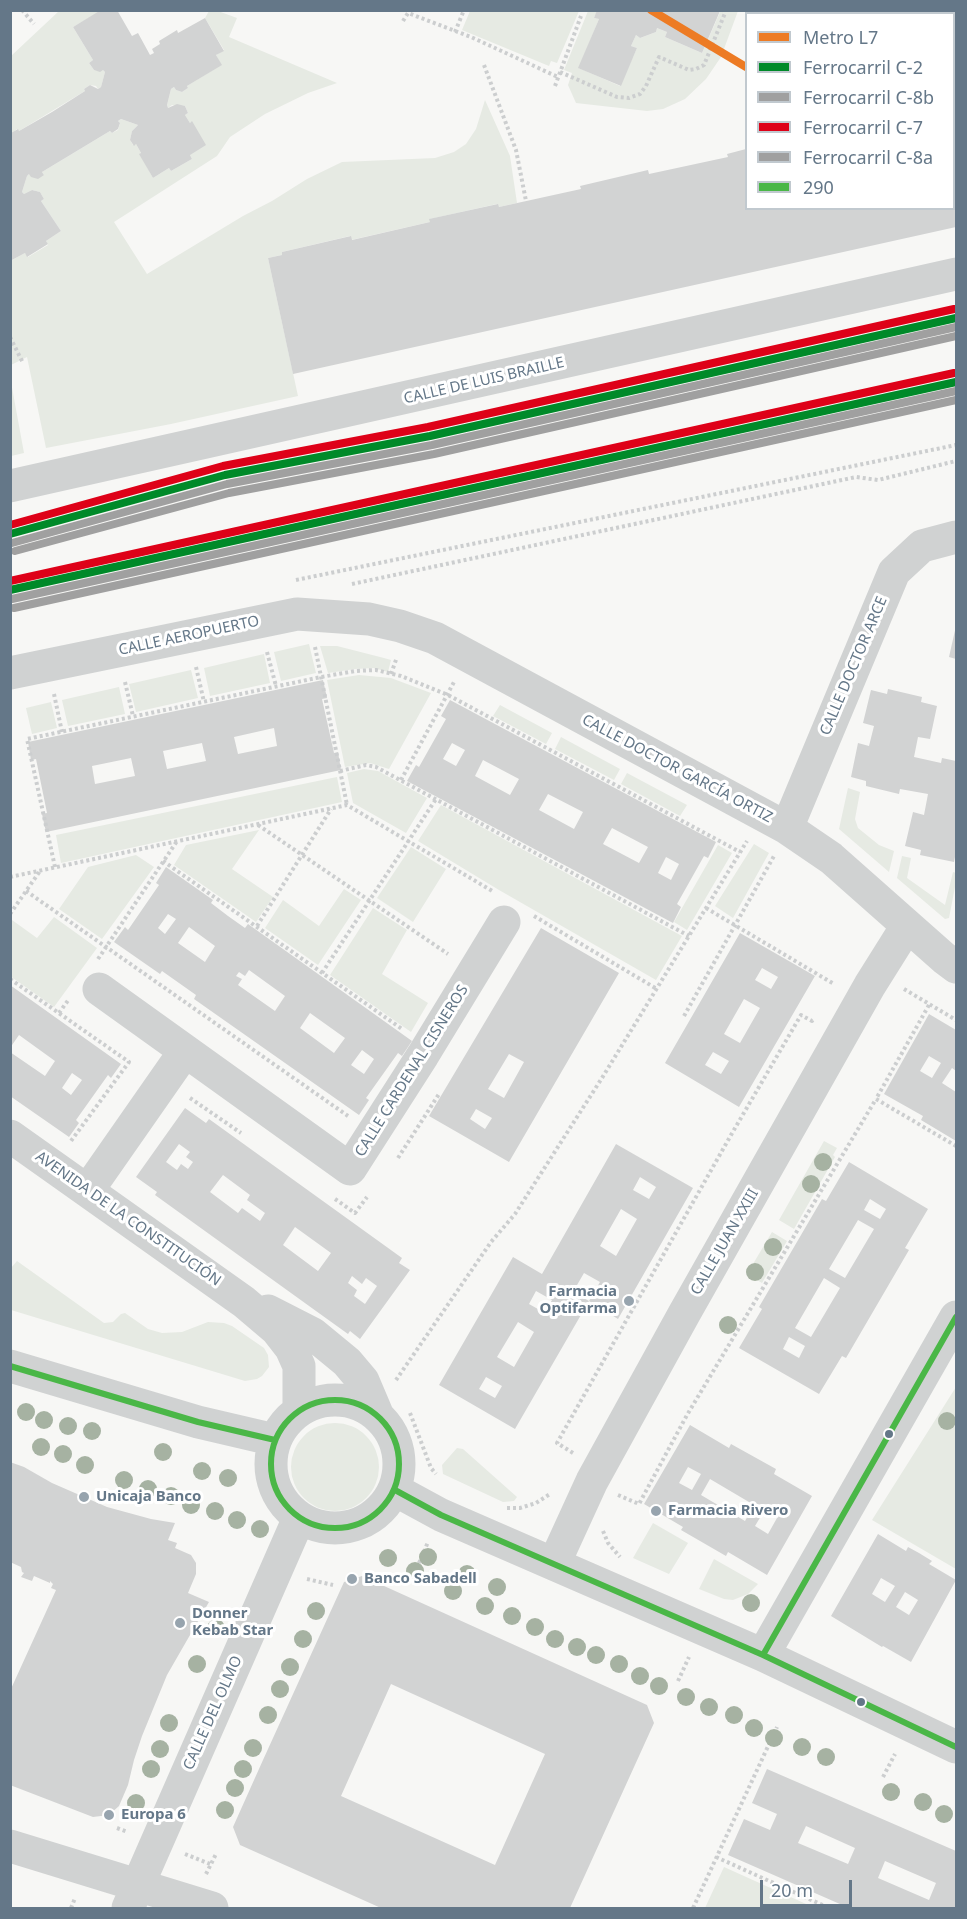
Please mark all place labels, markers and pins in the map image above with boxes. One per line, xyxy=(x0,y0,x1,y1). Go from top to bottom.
place label: Farmacia Optifarma xyxy=(540,1283,617,1318)
marker: Farmacia Optifarma xyxy=(622,1294,636,1308)
unlabelled marker xyxy=(883,1428,895,1440)
place label: Unicaja Banco xyxy=(96,1488,201,1506)
marker: Unicaja Banco xyxy=(77,1490,91,1504)
place label: Farmacia Rivero xyxy=(668,1502,788,1520)
marker: Farmacia Rivero xyxy=(649,1504,663,1518)
place label: Banco Sabadell xyxy=(364,1570,477,1588)
marker: Banco Sabadell xyxy=(345,1572,359,1586)
place label: Donner Kebab Star xyxy=(192,1605,273,1640)
marker: Donner Kebab Star xyxy=(173,1616,187,1630)
unlabelled marker xyxy=(855,1696,867,1708)
place label: Europa 6 xyxy=(121,1806,186,1824)
marker: Europa 6 xyxy=(102,1808,116,1822)

